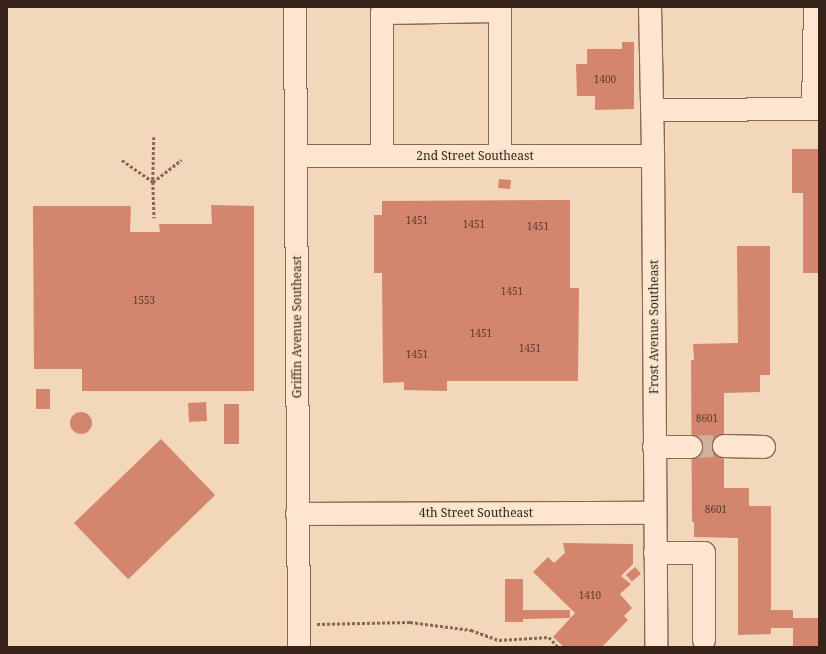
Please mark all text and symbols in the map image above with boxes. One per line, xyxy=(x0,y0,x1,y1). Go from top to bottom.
house number: 1400 xyxy=(594,74,616,86)
street label: 2nd Street Southeast xyxy=(416,149,534,163)
house number: 1451 xyxy=(406,215,428,227)
house number: 1451 xyxy=(463,219,485,231)
house number: 1451 xyxy=(527,221,549,233)
street label: Griffin Avenue Southeast xyxy=(290,256,304,398)
street label: Frost Avenue Southeast xyxy=(647,260,661,394)
house number: 1451 xyxy=(501,286,523,298)
house number: 1553 xyxy=(133,295,155,307)
house number: 1451 xyxy=(470,328,492,340)
house number: 1451 xyxy=(519,343,541,355)
house number: 1451 xyxy=(406,349,428,361)
house number: 8601 xyxy=(696,413,718,425)
house number: 8601 xyxy=(705,504,727,516)
street label: 4th Street Southeast xyxy=(419,506,533,520)
house number: 1410 xyxy=(579,590,601,602)

